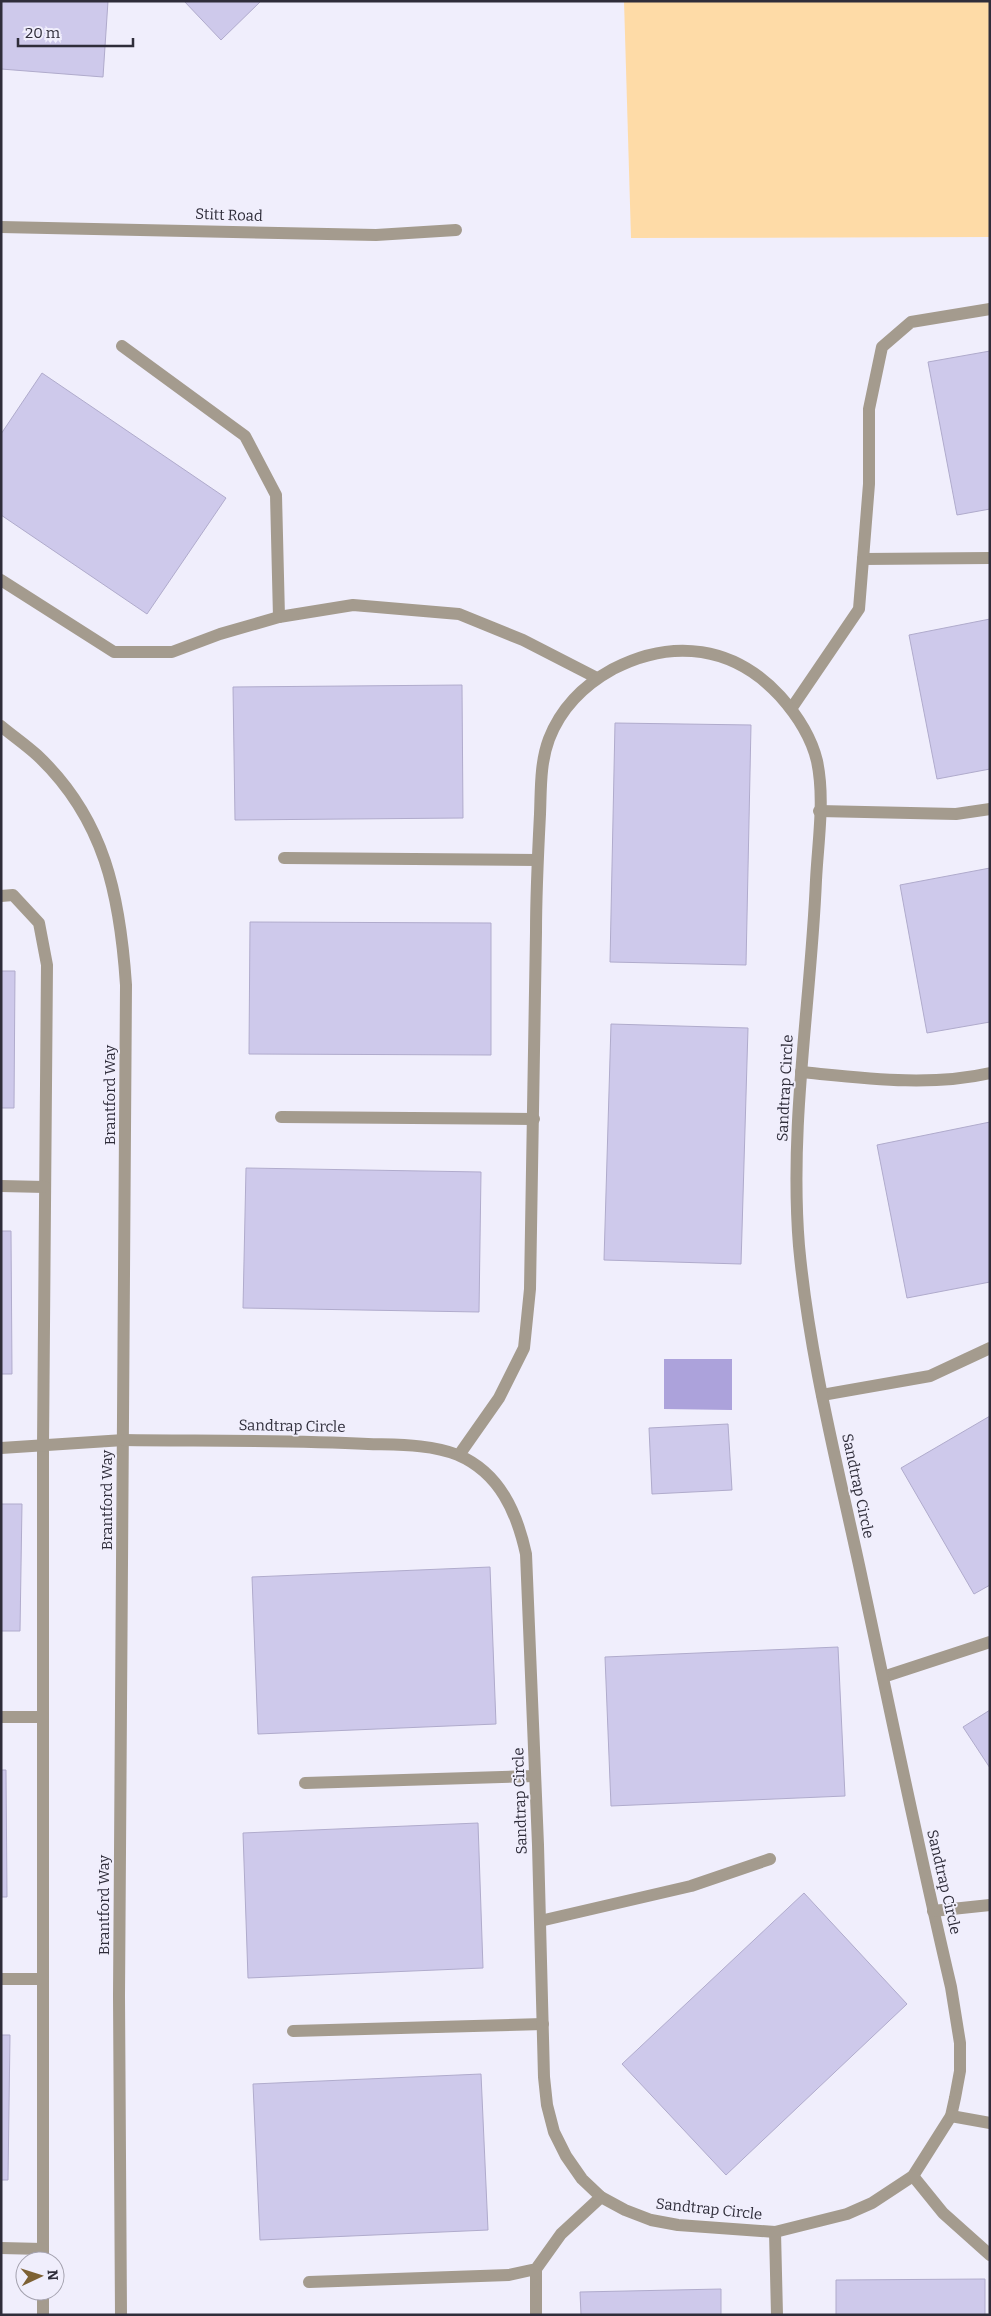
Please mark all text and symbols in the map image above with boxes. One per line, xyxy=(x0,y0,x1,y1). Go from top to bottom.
scale bar xyxy=(18,15,132,47)
text: 20 m xyxy=(25,24,61,42)
street label: Stitt Road xyxy=(195,205,263,225)
street label: Sandtrap Circle xyxy=(773,1034,797,1142)
street label: Brantford Way xyxy=(101,1045,119,1145)
street label: Sandtrap Circle xyxy=(238,1416,346,1436)
street label: Sandtrap Circle xyxy=(838,1432,878,1540)
street label: Brantford Way xyxy=(98,1450,116,1550)
street label: Sandtrap Circle xyxy=(509,1747,531,1855)
street label: Sandtrap Circle xyxy=(923,1828,965,1936)
street label: Brantford Way xyxy=(95,1855,113,1955)
street label: Sandtrap Circle xyxy=(655,2194,763,2224)
north arrow xyxy=(15,2251,65,2301)
text: N xyxy=(44,2269,61,2281)

